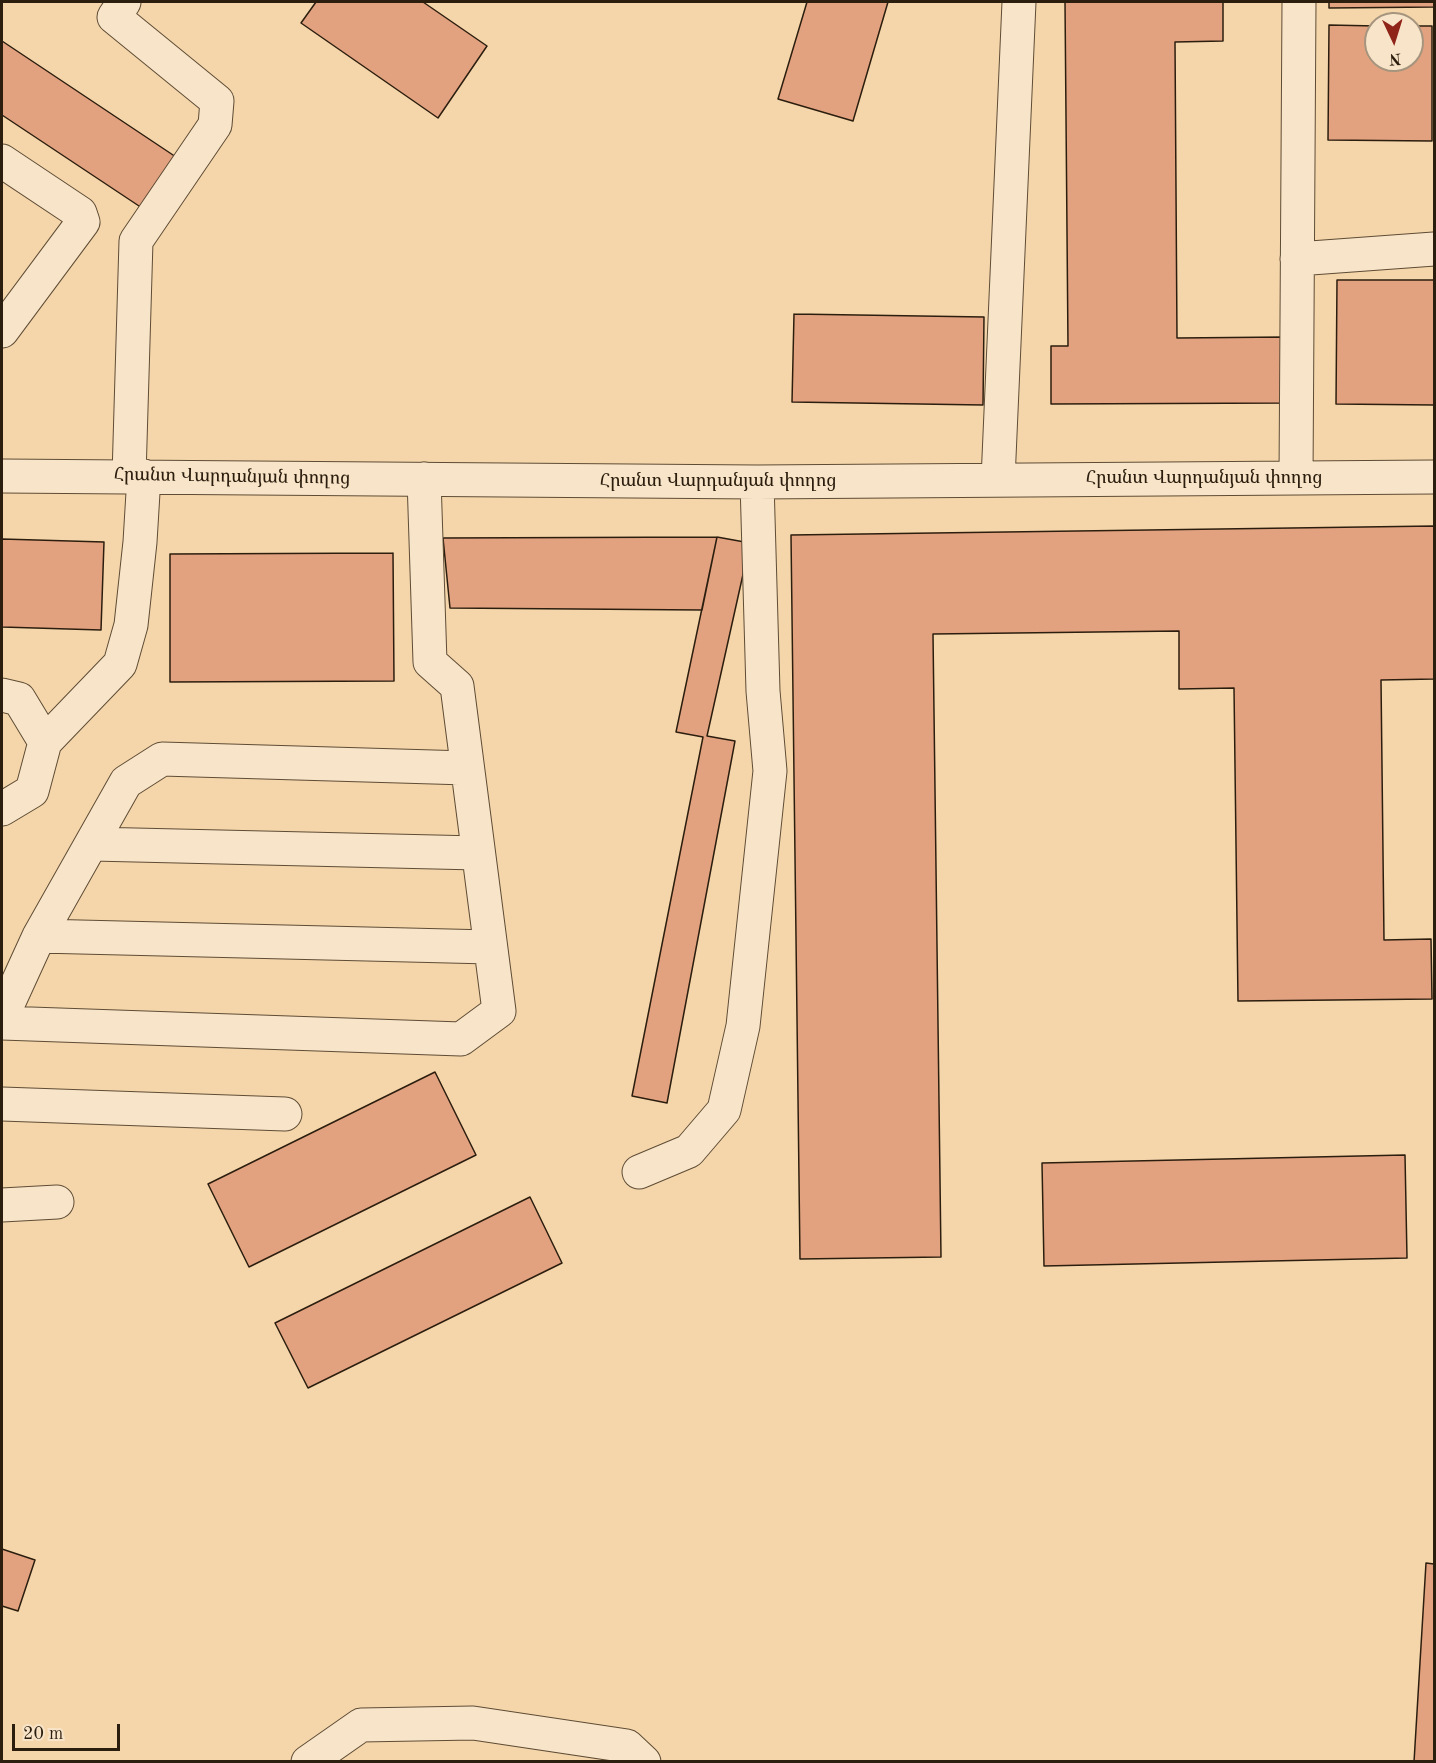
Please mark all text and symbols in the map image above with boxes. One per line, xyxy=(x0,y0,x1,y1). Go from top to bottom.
north arrow xyxy=(1364,12,1424,72)
text: N xyxy=(1388,50,1402,66)
street label: Հրանտ Վարդանյան փողոց xyxy=(114,464,350,490)
street label: Հրանտ Վարդանյան փողոց xyxy=(1086,467,1322,489)
street label: Հրանտ Վարդանյան փողոց xyxy=(600,470,836,492)
scale bar xyxy=(15,1712,123,1750)
text: 20 m xyxy=(23,1725,63,1743)

